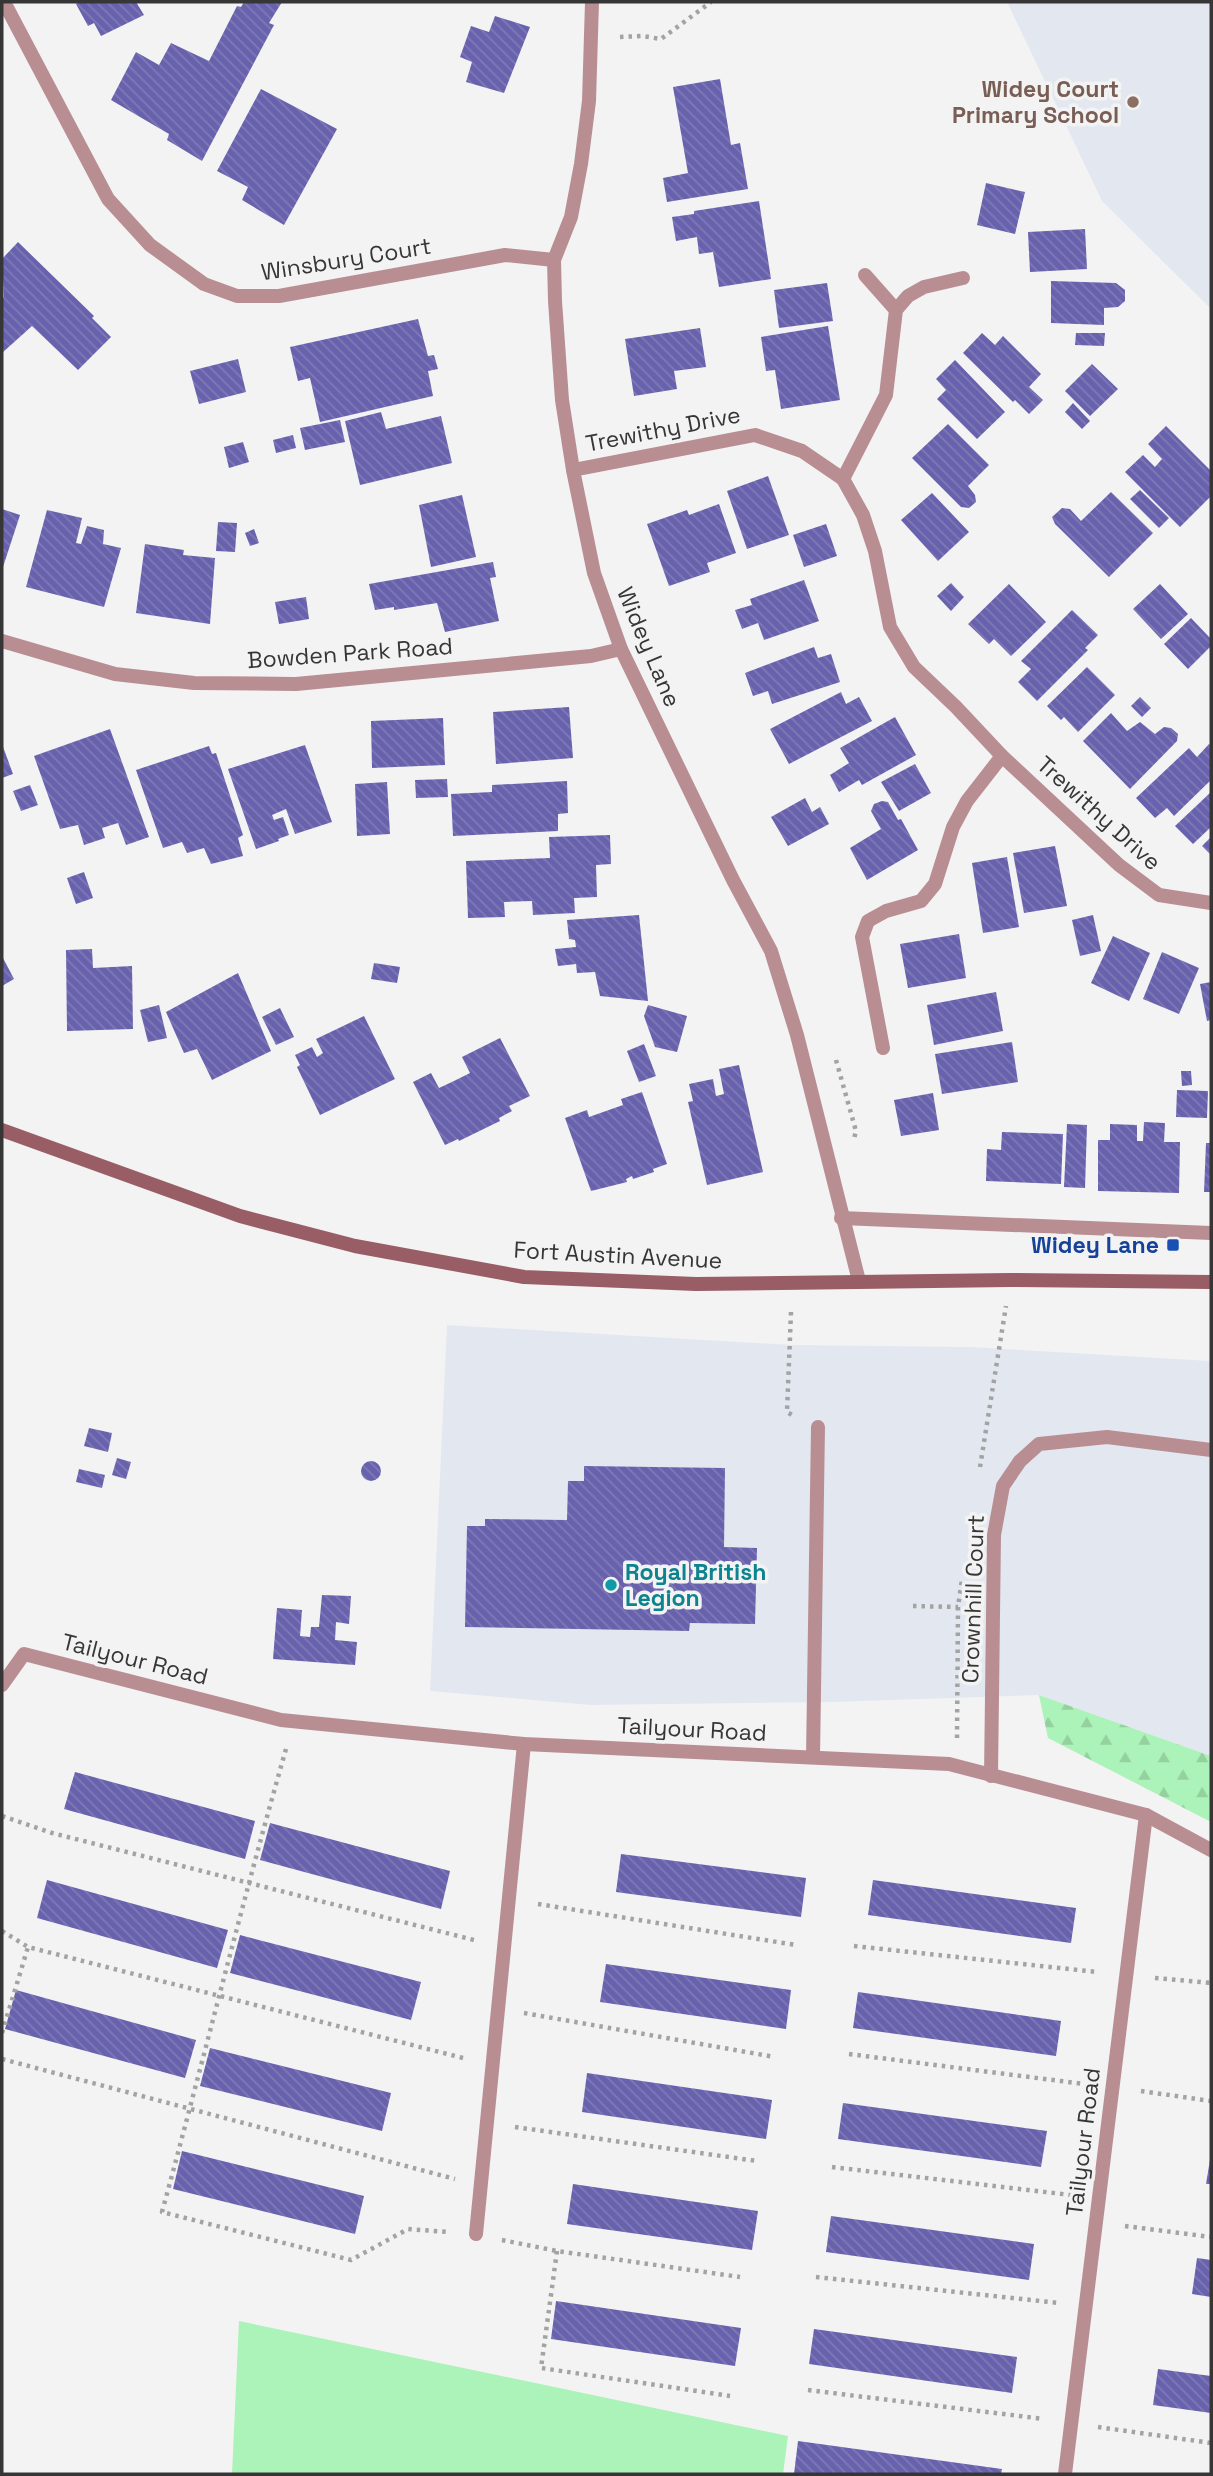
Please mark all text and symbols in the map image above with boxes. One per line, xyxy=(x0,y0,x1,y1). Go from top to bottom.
place label: Widey Court Primary School xyxy=(952,74,1119,130)
marker: Widey Court Primary School xyxy=(1125,94,1141,110)
street label: Winsbury Court xyxy=(259,231,433,287)
street label: Trewithy Drive xyxy=(583,399,743,459)
street label: Widey Lane xyxy=(610,582,688,712)
street label: Bowden Park Road xyxy=(246,631,454,675)
street label: Trewithy Drive xyxy=(1031,749,1167,877)
place label: Widey Lane xyxy=(1031,1230,1159,1260)
street label: Fort Austin Avenue xyxy=(513,1235,723,1275)
marker: Widey Lane xyxy=(1165,1237,1181,1253)
street label: Crownhill Court xyxy=(955,1514,991,1684)
place label: Royal British Legion xyxy=(625,1557,766,1613)
marker: Royal British Legion xyxy=(603,1577,619,1593)
street label: Tailyour Road xyxy=(59,1626,211,1692)
street label: Tailyour Road xyxy=(617,1710,767,1748)
street label: Tailyour Road xyxy=(1059,2066,1107,2218)

